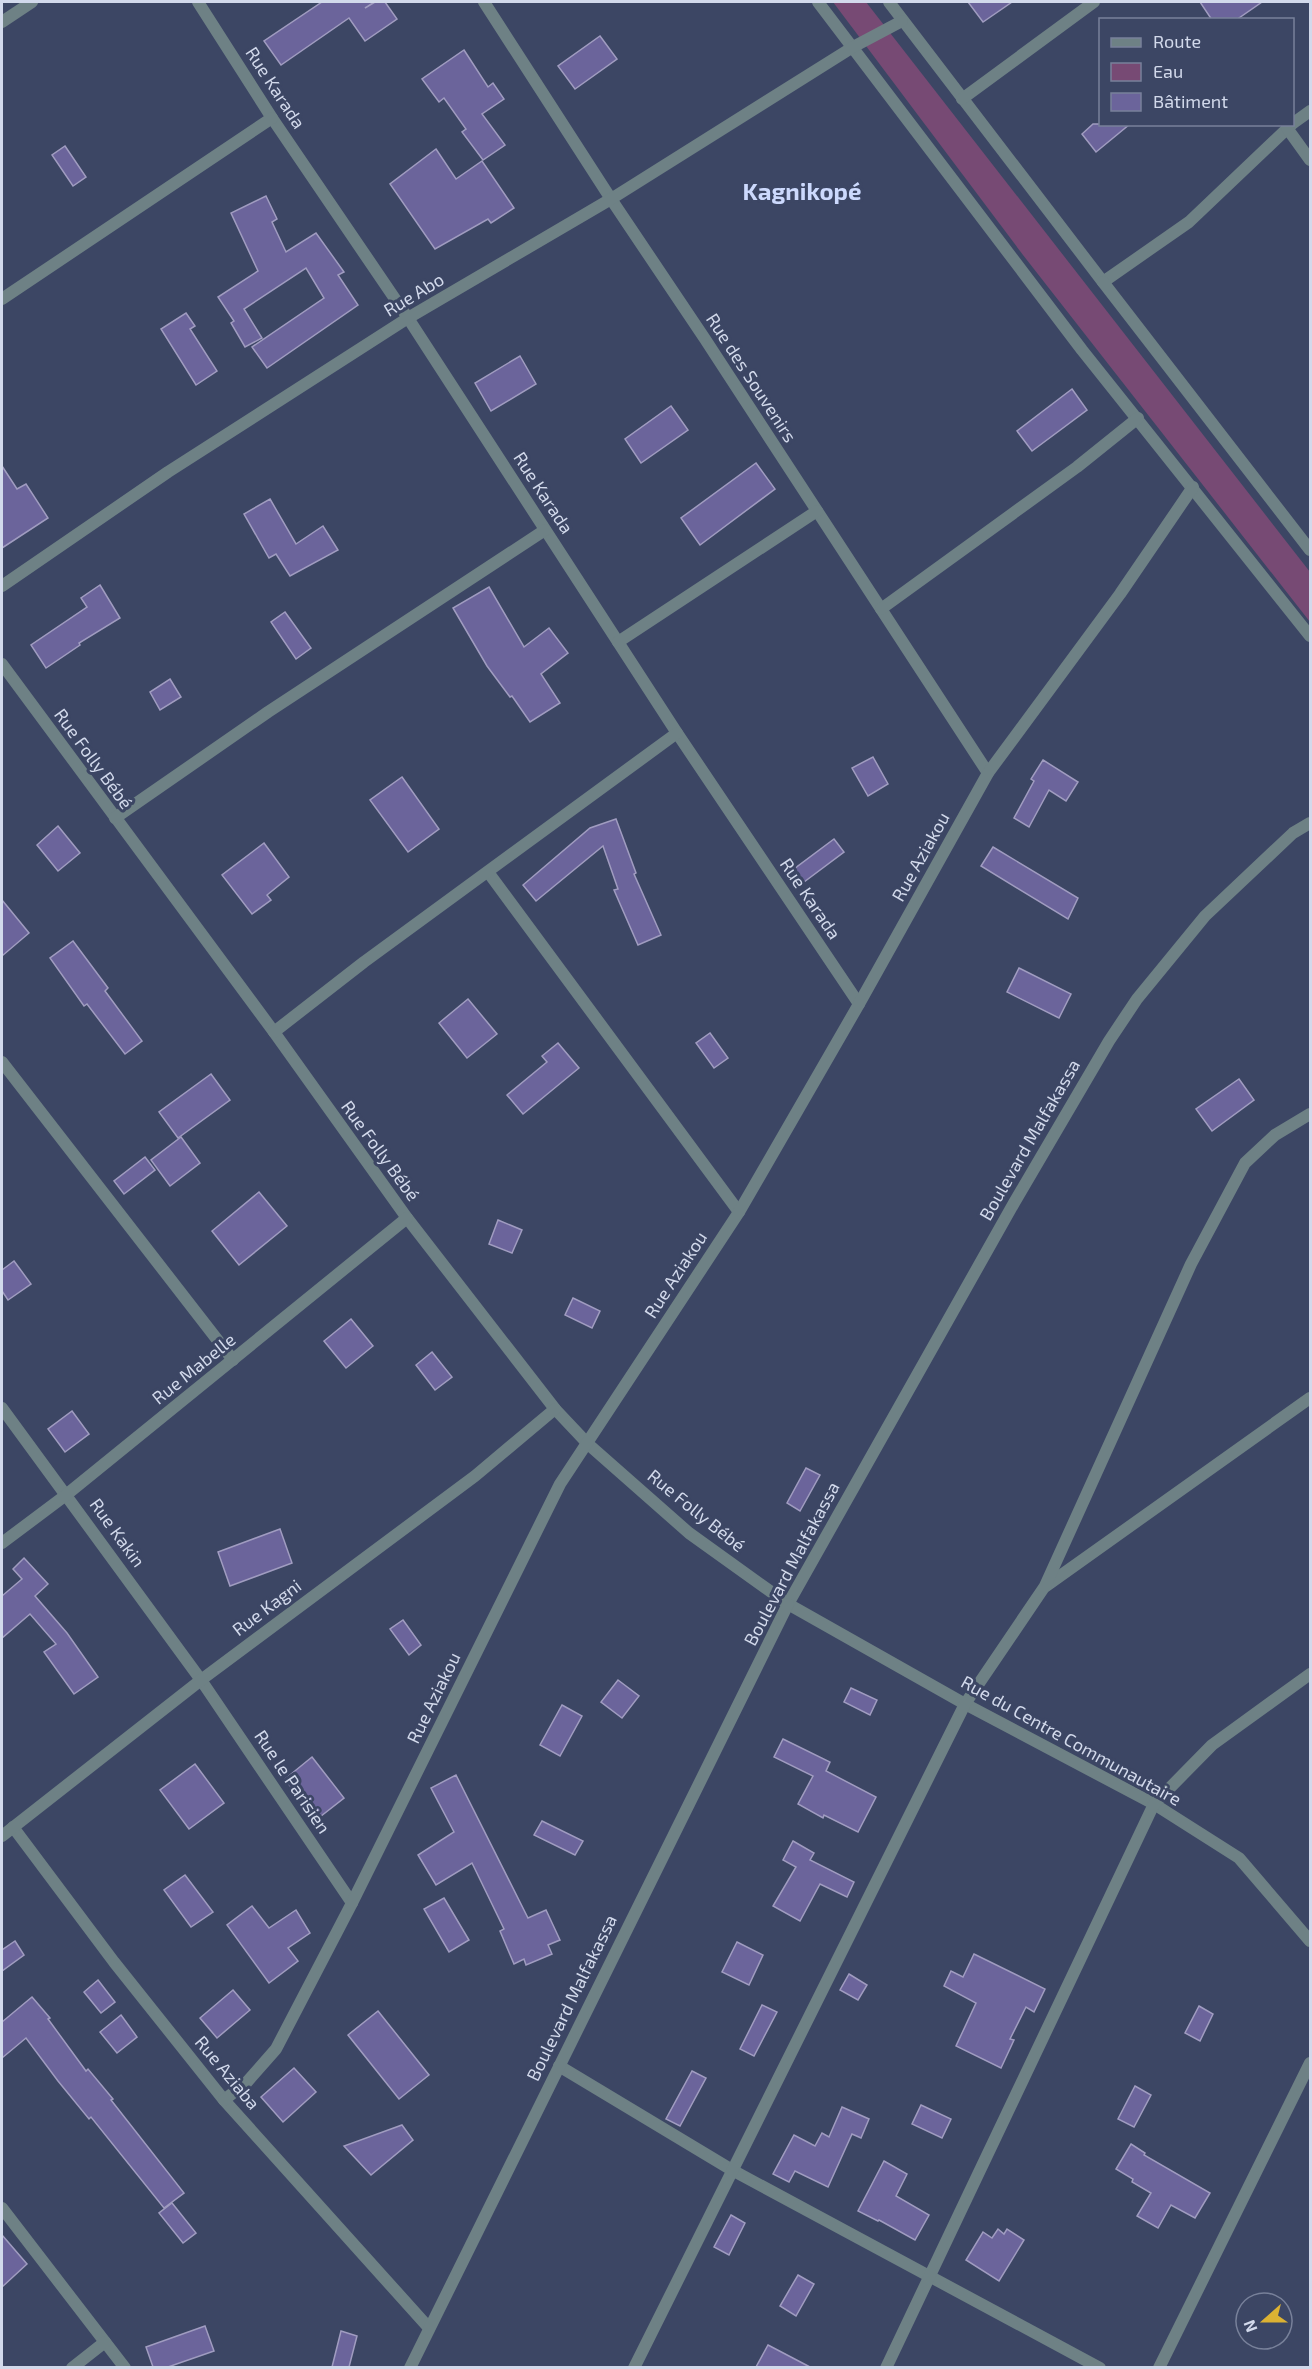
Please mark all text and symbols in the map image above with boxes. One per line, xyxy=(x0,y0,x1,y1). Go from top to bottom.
legend xyxy=(1099,18,1294,126)
text: Route xyxy=(1153,30,1201,52)
street label: Rue Karada xyxy=(241,43,310,132)
text: Eau xyxy=(1153,60,1183,82)
text: Bâtiment xyxy=(1153,90,1228,112)
district label: Kagnikopé xyxy=(743,176,861,205)
street label: Rue Abo xyxy=(379,268,448,321)
street label: Rue des Souvenirs xyxy=(702,309,802,446)
street label: Rue Karada xyxy=(509,448,578,537)
street label: Rue Folly Bébé xyxy=(50,704,138,813)
street label: Rue Aziakou xyxy=(887,808,954,905)
street label: Rue Karada xyxy=(776,854,846,943)
street label: Boulevard Malfakassa xyxy=(974,1055,1084,1224)
street label: Rue Folly Bébé xyxy=(337,1096,425,1205)
street label: Rue Aziakou xyxy=(639,1227,711,1322)
street label: Rue Mabelle xyxy=(147,1328,240,1409)
street label: Rue Folly Bébé xyxy=(644,1464,750,1556)
street label: Boulevard Malfakassa xyxy=(739,1478,844,1649)
street label: Rue Kakin xyxy=(85,1494,150,1571)
street label: Rue Kagni xyxy=(228,1574,305,1640)
street label: Rue Aziakou xyxy=(402,1648,465,1747)
street label: Rue du Centre Communautaire xyxy=(958,1670,1185,1810)
street label: Rue le Parisien xyxy=(250,1726,335,1837)
street label: Boulevard Malfakassa xyxy=(521,1911,621,2084)
street label: Rue Aziaba xyxy=(191,2031,265,2114)
north arrow xyxy=(1234,2291,1294,2351)
text: N xyxy=(1239,2318,1260,2335)

